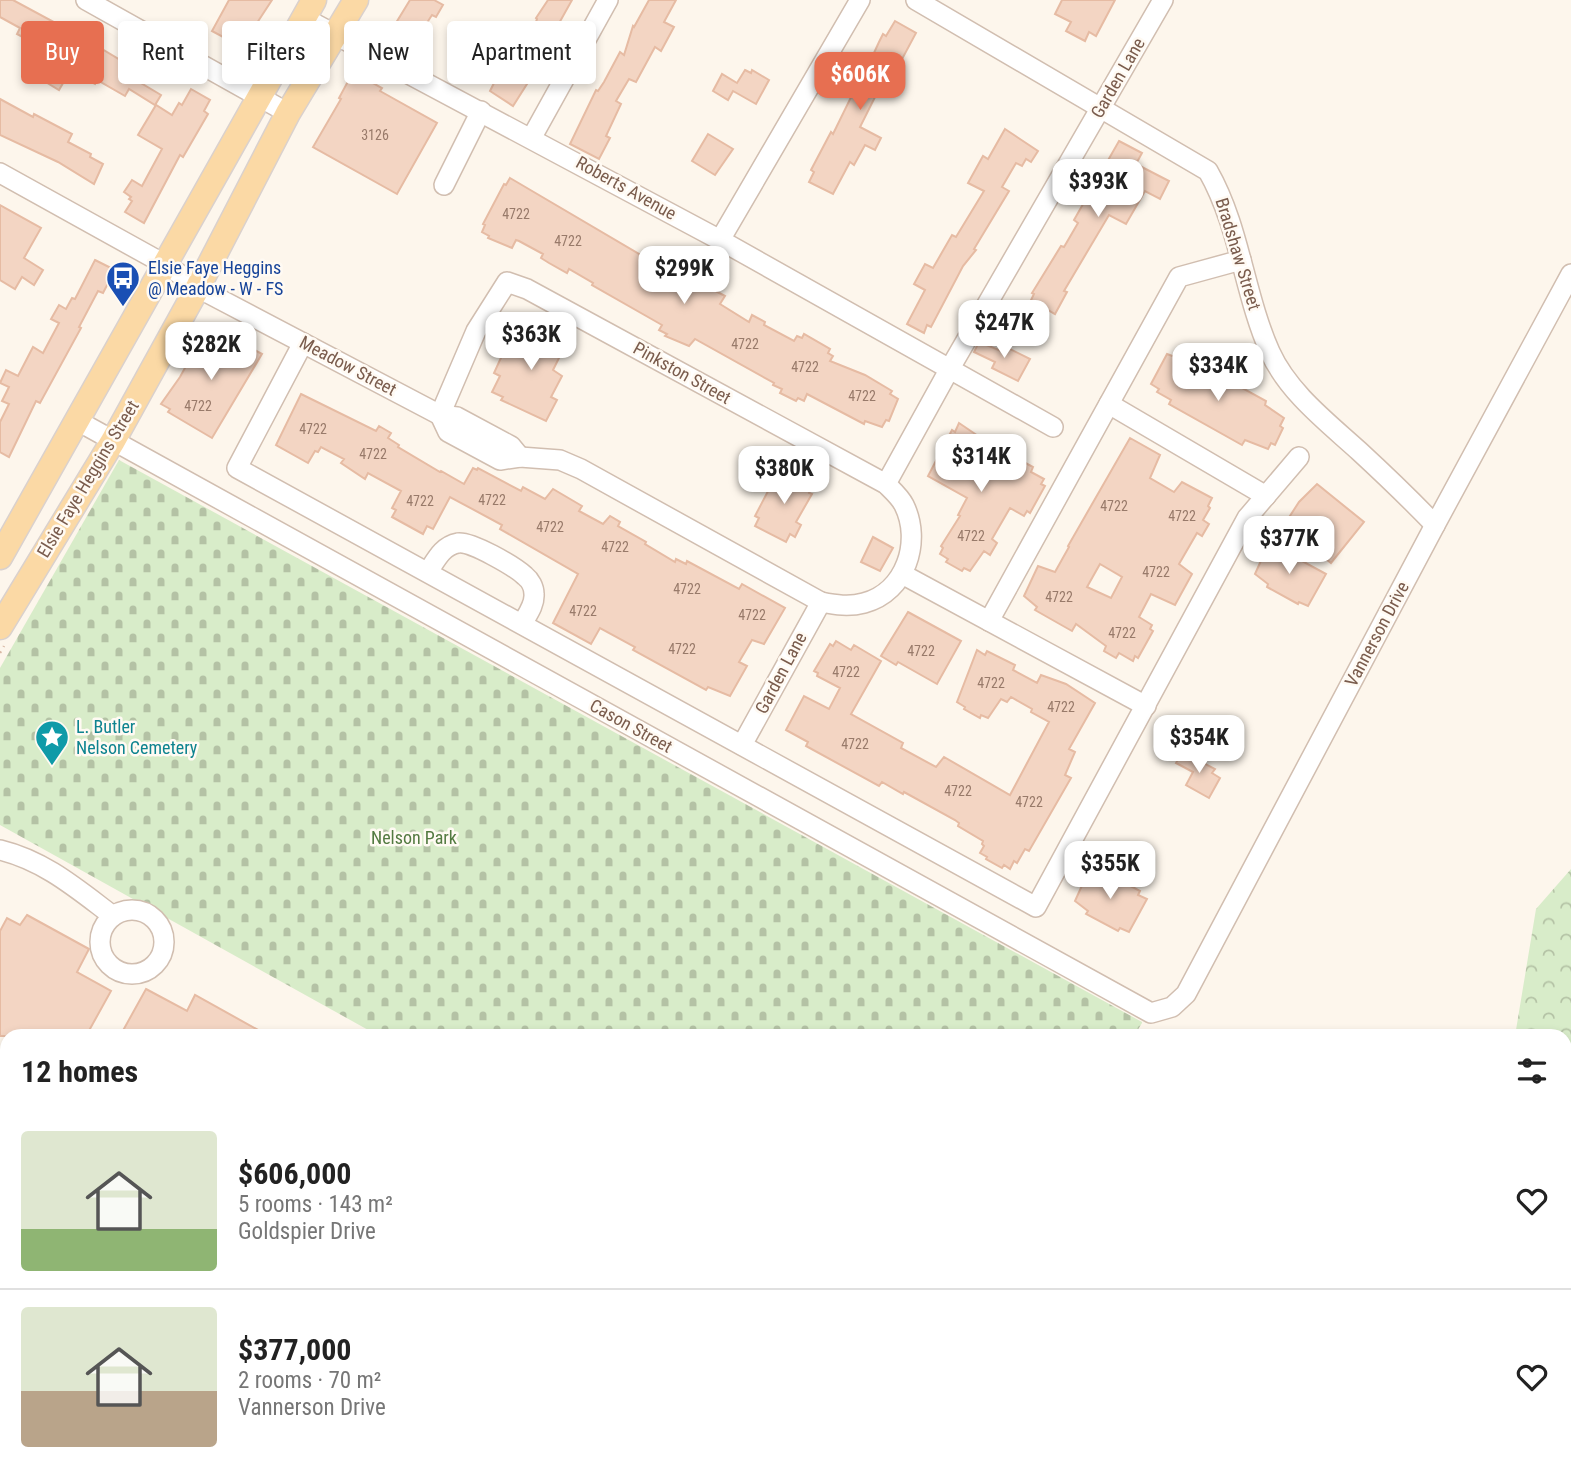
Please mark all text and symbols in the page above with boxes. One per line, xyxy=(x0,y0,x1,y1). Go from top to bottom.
chip: Buy xyxy=(21,21,104,84)
chip: Rent xyxy=(118,21,208,84)
chip: Filters xyxy=(222,21,330,84)
chip: New xyxy=(344,21,433,84)
chip: Apartment xyxy=(447,21,596,84)
street label: Garden Lane xyxy=(1086,34,1149,122)
pin: $606K xyxy=(811,52,909,112)
text: $606K xyxy=(830,61,890,88)
house number: 3126 xyxy=(361,127,389,143)
street label: Roberts Avenue xyxy=(572,151,680,224)
pin: $393K xyxy=(1049,160,1147,219)
text: $393K xyxy=(1068,168,1128,195)
street label: Bradshaw Street xyxy=(1211,195,1265,312)
house number: 4722 xyxy=(502,206,530,222)
house number: 4722 xyxy=(554,233,582,249)
pin: $299K xyxy=(635,246,733,306)
text: $299K xyxy=(654,255,714,282)
place label: Elsie Faye Heggins @ Meadow - W - FS xyxy=(148,257,283,299)
bus stop icon: Elsie Faye Heggins @ Meadow - W - FS xyxy=(104,259,142,308)
pin: $247K xyxy=(955,300,1053,360)
text: $247K xyxy=(974,309,1034,336)
pin: $363K xyxy=(482,312,580,372)
text: $363K xyxy=(501,321,561,348)
pin: $282K xyxy=(162,322,260,382)
text: $282K xyxy=(181,331,241,358)
street label: Meadow Street xyxy=(296,331,400,400)
house number: 4722 xyxy=(731,336,759,352)
street label: Pinkston Street xyxy=(630,337,735,408)
pin: $334K xyxy=(1169,344,1267,403)
text: $334K xyxy=(1188,352,1248,379)
house number: 4722 xyxy=(791,359,819,375)
house number: 4722 xyxy=(848,388,876,404)
street label: Elsie Faye Heggins Street xyxy=(32,396,143,561)
house number: 4722 xyxy=(184,398,212,414)
house number: 4722 xyxy=(299,421,327,437)
pin: $314K xyxy=(932,434,1030,494)
text: $314K xyxy=(951,443,1011,470)
house number: 4722 xyxy=(359,446,387,462)
pin: $380K xyxy=(735,447,833,506)
text: $380K xyxy=(754,455,814,482)
house number: 4722 xyxy=(478,492,506,508)
house number: 4722 xyxy=(406,493,434,509)
house number: 4722 xyxy=(1100,498,1128,514)
house number: 4722 xyxy=(1168,508,1196,524)
pin: $377K xyxy=(1240,516,1338,576)
house number: 4722 xyxy=(536,519,564,535)
text: $377K xyxy=(1259,525,1319,552)
house number: 4722 xyxy=(957,528,985,544)
house number: 4722 xyxy=(601,539,629,555)
house number: 4722 xyxy=(1142,564,1170,580)
street label: Vannerson Drive xyxy=(1340,578,1413,690)
house number: 4722 xyxy=(673,581,701,597)
house number: 4722 xyxy=(1045,589,1073,605)
house number: 4722 xyxy=(569,603,597,619)
house number: 4722 xyxy=(738,607,766,623)
house number: 4722 xyxy=(1108,625,1136,641)
street label: Garden Lane xyxy=(750,628,811,717)
house number: 4722 xyxy=(668,641,696,657)
house number: 4722 xyxy=(907,643,935,659)
house number: 4722 xyxy=(832,664,860,680)
house number: 4722 xyxy=(977,675,1005,691)
street label: Cason Street xyxy=(586,694,676,757)
house number: 4722 xyxy=(1047,699,1075,715)
place label: L. Butler Nelson Cemetery xyxy=(76,716,198,758)
pin: $354K xyxy=(1150,716,1248,775)
place icon: L. Butler Nelson Cemetery xyxy=(33,718,71,767)
text: $354K xyxy=(1169,724,1229,751)
house number: 4722 xyxy=(841,736,869,752)
house number: 4722 xyxy=(944,783,972,799)
house number: 4722 xyxy=(1015,794,1043,810)
park label: Nelson Park xyxy=(371,827,457,848)
pin: $355K xyxy=(1061,842,1159,901)
text: $355K xyxy=(1080,850,1140,877)
icon: filters xyxy=(1513,1052,1551,1090)
text: 12 homes xyxy=(21,1054,138,1089)
text: $606,000 xyxy=(238,1156,351,1191)
icon: home xyxy=(77,1159,161,1243)
icon: heart xyxy=(1513,1182,1551,1220)
text: 5 rooms · 143 m² xyxy=(238,1191,393,1218)
text: Goldspier Drive xyxy=(238,1218,376,1245)
text: $377,000 xyxy=(238,1332,351,1367)
icon: home xyxy=(77,1335,161,1419)
icon: heart xyxy=(1513,1358,1551,1396)
text: 2 rooms · 70 m² xyxy=(238,1367,381,1394)
text: Vannerson Drive xyxy=(238,1394,386,1421)

